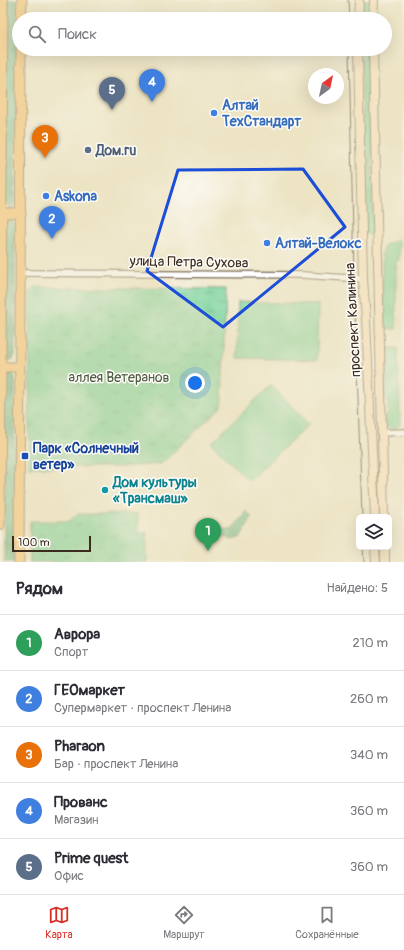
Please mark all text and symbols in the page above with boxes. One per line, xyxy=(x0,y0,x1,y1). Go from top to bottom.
search box xyxy=(12,12,392,56)
icon: search xyxy=(26,23,48,45)
text: Поиск xyxy=(58,25,97,44)
north arrow xyxy=(308,68,344,104)
pin: 4 xyxy=(139,69,165,102)
pin: 5 xyxy=(99,77,125,110)
place label: Алтай ТехСтандарт xyxy=(221,97,302,130)
marker: Алтай ТехСтандарт xyxy=(209,108,219,118)
pin: 3 xyxy=(32,125,58,158)
place label: Дом.ru xyxy=(95,142,136,159)
marker: Дом.ru xyxy=(83,145,93,155)
place label: Askona xyxy=(54,188,97,205)
marker: Askona xyxy=(41,191,51,201)
pin: 2 xyxy=(39,206,65,239)
place label: Алтай-Велокс xyxy=(275,235,362,252)
marker: Алтай-Велокс xyxy=(262,238,272,248)
street label: улица Петра Сухова xyxy=(128,252,249,272)
street label: проспект Калинина xyxy=(342,262,364,378)
park label: аллея Ветеранов xyxy=(68,369,170,386)
your location xyxy=(185,373,205,393)
place label: Парк «Солнечный ветер» xyxy=(33,440,139,473)
marker: Парк «Солнечный ветер» xyxy=(20,451,30,461)
place label: Дом культуры «Трансмаш» xyxy=(112,474,197,507)
marker: Дом культуры «Трансмаш» xyxy=(100,485,110,495)
map controls xyxy=(356,514,392,550)
button: layers xyxy=(356,514,392,550)
pin: 1 xyxy=(195,518,221,551)
scale bar xyxy=(12,534,91,553)
text: 100 m xyxy=(18,536,49,549)
text: Рядом xyxy=(16,578,63,599)
text: Найдено: 5 xyxy=(326,580,388,596)
text: Аврора xyxy=(54,625,100,644)
text: 1 xyxy=(26,635,32,651)
text: 210 m xyxy=(352,635,388,651)
text: Спорт xyxy=(54,644,88,660)
text: ГЕОмаркет xyxy=(54,681,125,700)
text: 2 xyxy=(25,691,33,707)
text: 260 m xyxy=(350,691,388,707)
text: Супермаркет · проспект Ленина xyxy=(54,700,231,716)
text: Pharaon xyxy=(54,737,105,756)
text: 3 xyxy=(25,747,33,763)
text: 340 m xyxy=(350,747,388,763)
text: Бар · проспект Ленина xyxy=(54,756,178,772)
text: Прованс xyxy=(54,793,108,812)
text: 4 xyxy=(25,803,33,819)
text: 360 m xyxy=(350,803,388,819)
text: Магазин xyxy=(54,812,98,828)
text: Prime quest xyxy=(54,849,128,868)
text: 5 xyxy=(25,859,33,875)
text: 360 m xyxy=(350,859,388,875)
text: Офис xyxy=(54,868,84,884)
tab: Карта xyxy=(45,904,73,941)
tab: Маршрут xyxy=(163,904,205,941)
tab: Сохранённые xyxy=(295,904,359,941)

